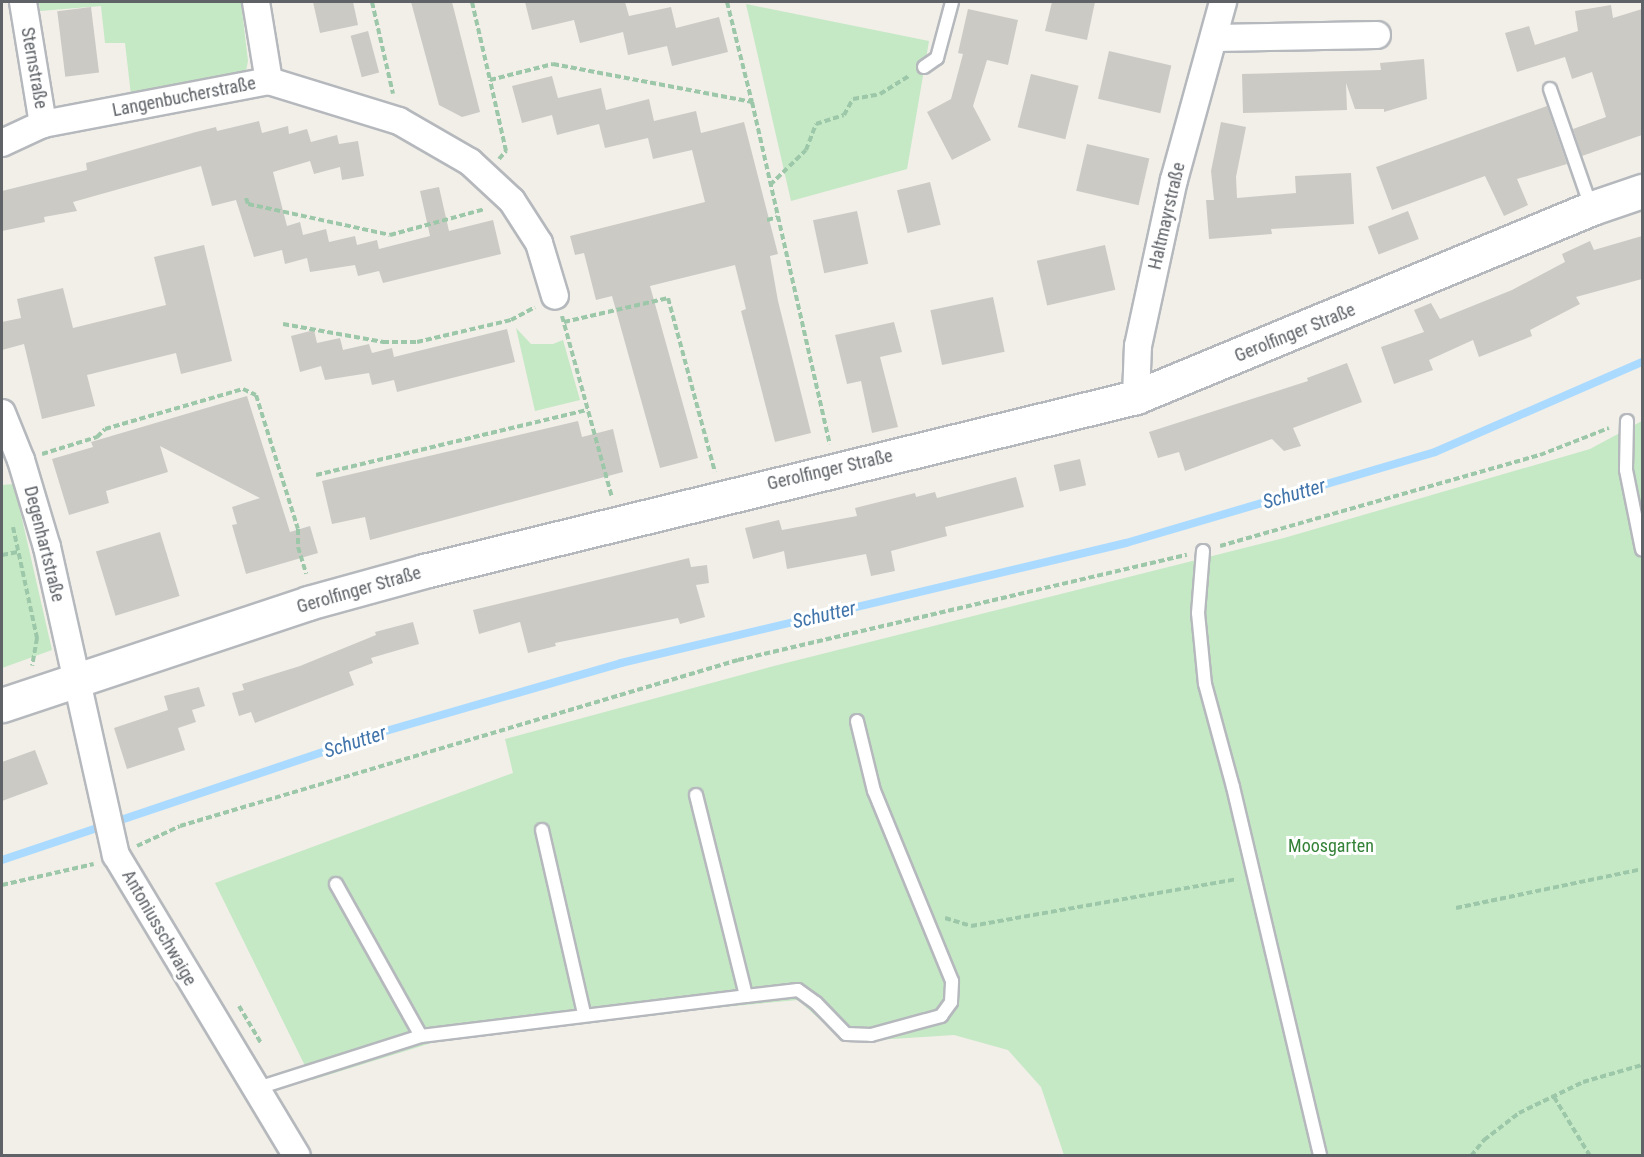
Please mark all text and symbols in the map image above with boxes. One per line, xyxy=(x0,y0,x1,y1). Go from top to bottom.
street label: Sternstraße xyxy=(16,26,52,110)
street label: Langenbucherstraße xyxy=(110,73,258,121)
street label: Haltmayrstraße xyxy=(1144,160,1190,272)
street label: Gerolfinger Straße xyxy=(1231,299,1359,367)
street label: Gerolfinger Straße xyxy=(765,445,895,495)
water label: Schutter xyxy=(1260,474,1328,514)
street label: Degenhartstraße xyxy=(19,484,69,604)
street label: Gerolfinger Straße xyxy=(294,562,424,618)
water label: Schutter xyxy=(790,596,858,634)
water label: Schutter xyxy=(321,721,389,763)
park label: Moosgarten xyxy=(1288,835,1374,857)
street label: Antoniusschwaige xyxy=(117,866,201,990)

